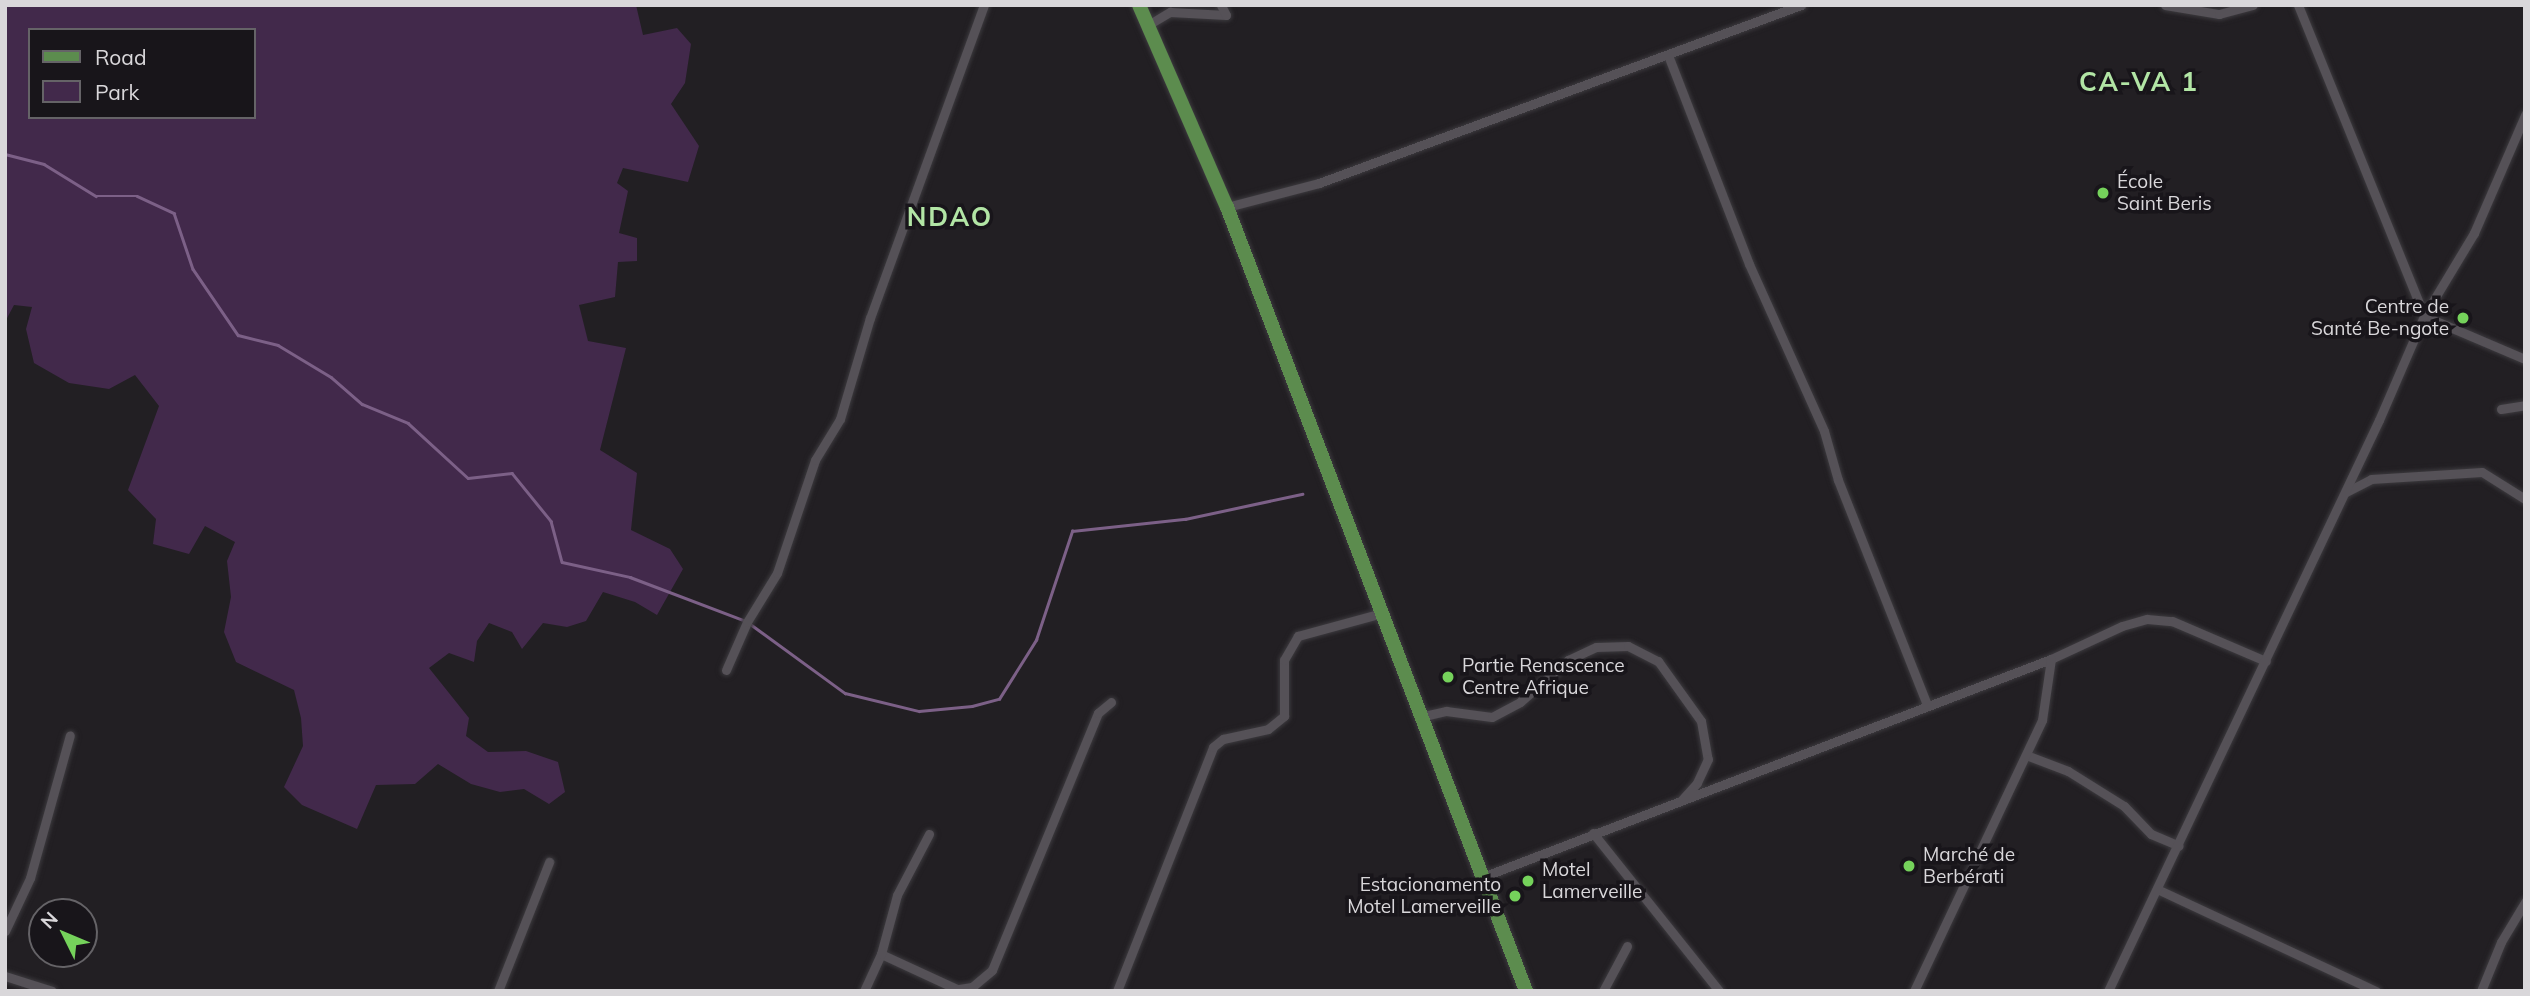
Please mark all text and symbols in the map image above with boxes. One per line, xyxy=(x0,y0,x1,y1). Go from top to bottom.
legend xyxy=(28,28,256,119)
text: Road xyxy=(95,44,146,70)
district label: CA-VA 1 xyxy=(2080,66,2198,98)
text: Park xyxy=(95,79,139,105)
place label: École Saint Beris xyxy=(2117,171,2212,215)
marker: École Saint Beris xyxy=(2095,185,2111,201)
district label: NDAO xyxy=(907,201,993,233)
place label: Centre de Santé Be-ngote xyxy=(2311,296,2449,340)
marker: Centre de Santé Be-ngote xyxy=(2455,310,2471,326)
place label: Partie Renascence Centre Afrique xyxy=(1462,655,1625,699)
marker: Partie Renascence Centre Afrique xyxy=(1440,669,1456,685)
place label: Marché de Berbérati xyxy=(1923,844,2015,888)
marker: Marché de Berbérati xyxy=(1901,858,1917,874)
place label: Motel Lamerveille xyxy=(1542,859,1642,903)
marker: Motel Lamerveille xyxy=(1520,873,1536,889)
place label: Estacionamento Motel Lamerveille xyxy=(1347,874,1501,918)
marker: Estacionamento Motel Lamerveille xyxy=(1507,888,1523,904)
north arrow xyxy=(28,898,98,968)
text: N xyxy=(35,907,63,933)

